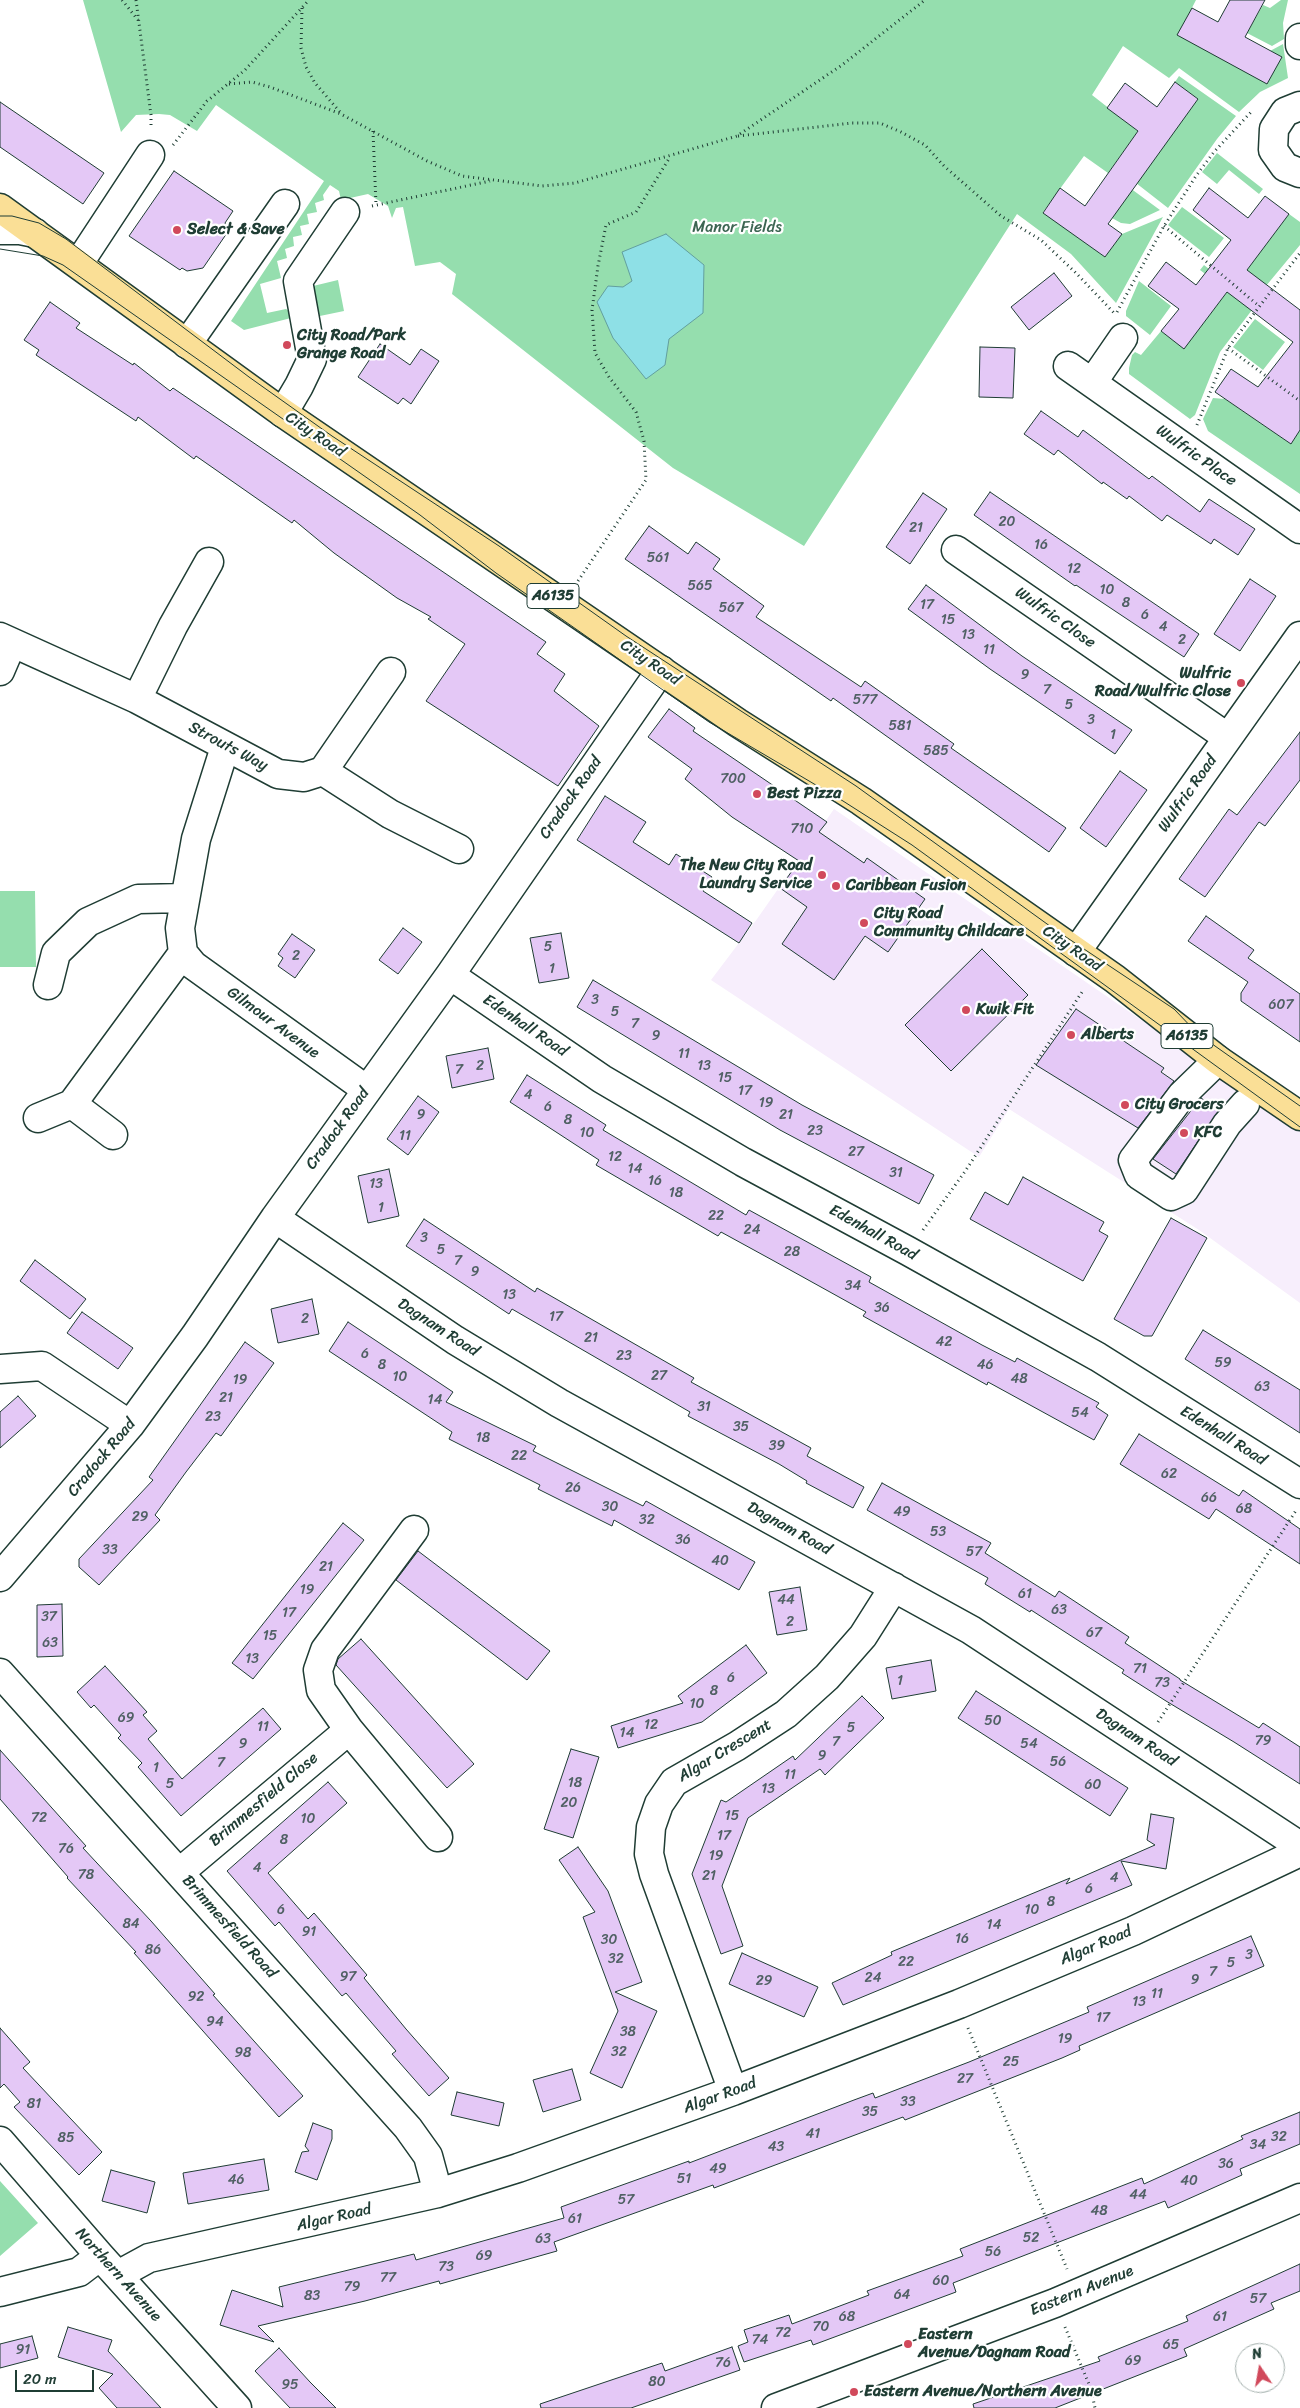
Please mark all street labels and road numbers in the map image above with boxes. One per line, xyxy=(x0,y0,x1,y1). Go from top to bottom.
street label: City Road xyxy=(281,408,349,462)
street label: Wulfric Place xyxy=(1152,421,1240,491)
street label: Wulfric Close xyxy=(1011,583,1099,653)
road number: A6135 xyxy=(527,584,579,608)
street label: City Road xyxy=(616,636,684,690)
street label: Strouts Way xyxy=(185,718,271,776)
street label: Wulfric Road xyxy=(1154,752,1222,836)
street label: Cradock Road xyxy=(536,753,606,843)
street label: City Road xyxy=(1039,922,1105,976)
street label: Gilmour Avenue xyxy=(223,983,323,1063)
street label: Edenhall Road xyxy=(479,991,571,1061)
road number: A6135 xyxy=(1161,1024,1213,1048)
street label: Cradock Road xyxy=(302,1084,374,1174)
street label: Edenhall Road xyxy=(825,1201,921,1265)
street label: Dagnam Road xyxy=(394,1295,482,1361)
street label: Edenhall Road xyxy=(1176,1402,1270,1470)
street label: Cradock Road xyxy=(64,1415,140,1501)
street label: Dagnam Road xyxy=(744,1498,834,1560)
street label: Dagnam Road xyxy=(1092,1705,1180,1771)
street label: Algar Crescent xyxy=(675,1716,775,1786)
street label: Brimmesfield Close xyxy=(206,1749,322,1851)
street label: Brimmesfield Road xyxy=(178,1871,280,1983)
street label: Algar Road xyxy=(1057,1922,1135,1970)
street label: Algar Road xyxy=(681,2074,759,2118)
street label: Algar Road xyxy=(295,2200,373,2236)
street label: Northern Avenue xyxy=(71,2224,165,2326)
street label: Eastern Avenue xyxy=(1027,2262,1137,2320)

